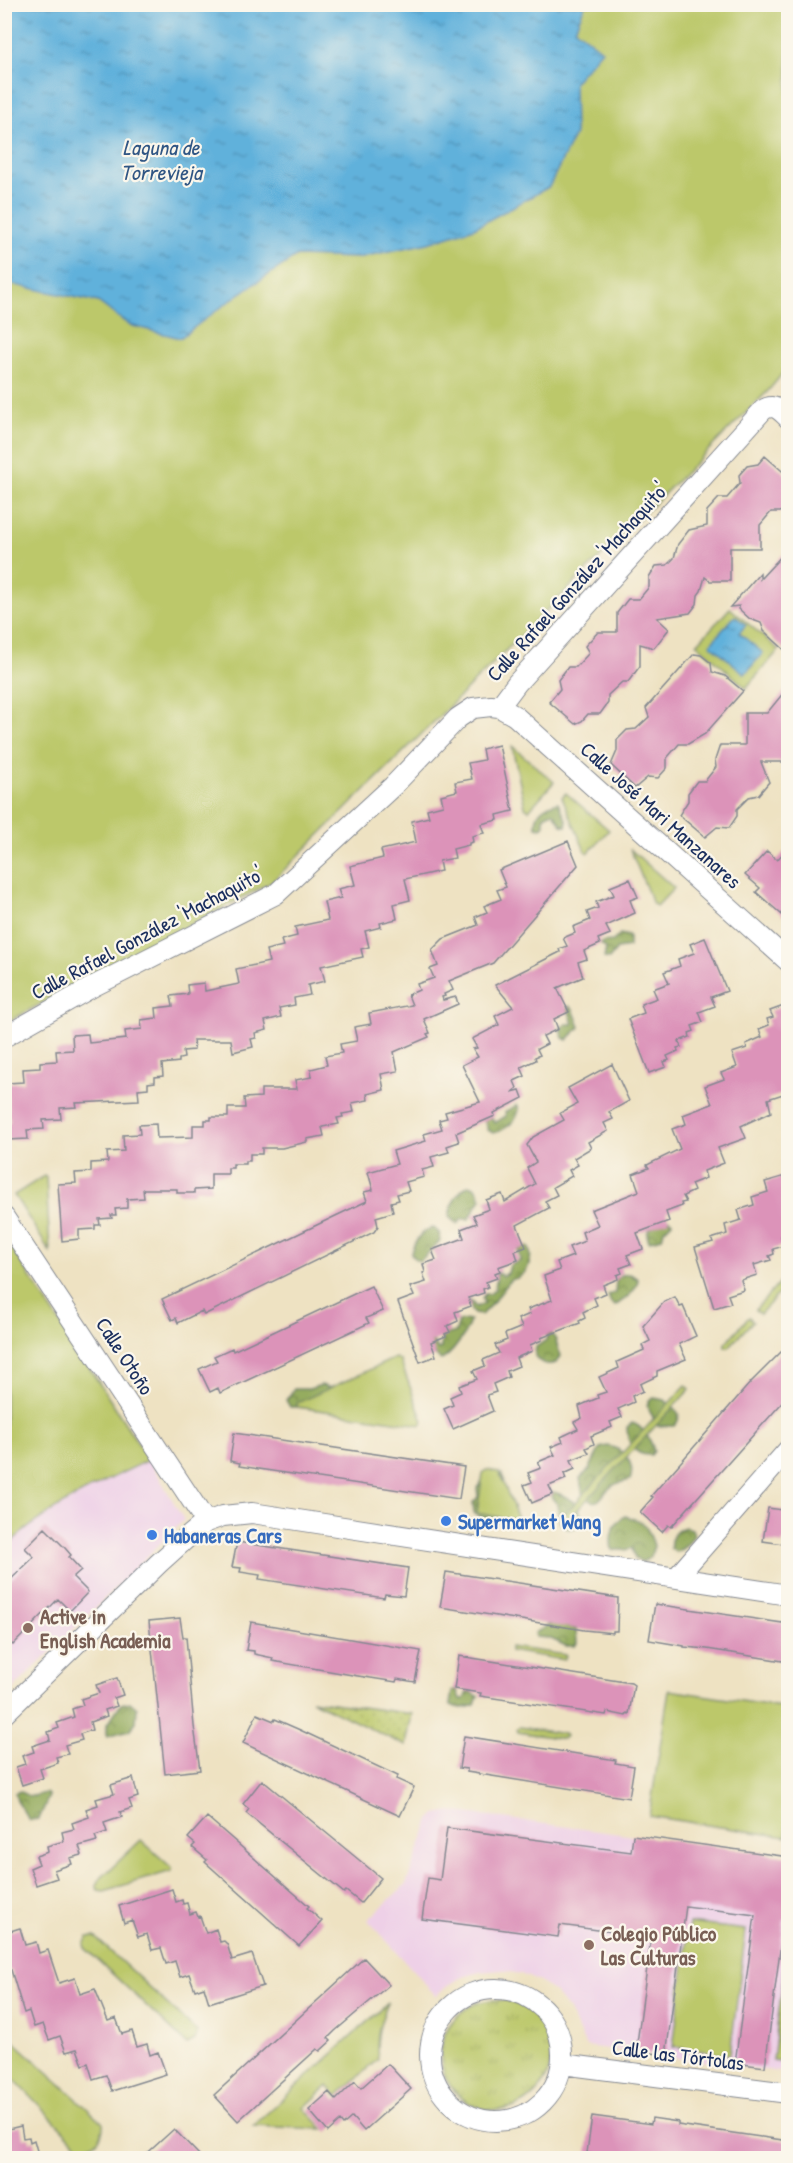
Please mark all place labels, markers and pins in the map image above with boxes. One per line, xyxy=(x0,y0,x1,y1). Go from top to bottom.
place label: Supermarket Wang xyxy=(458,1507,601,1537)
marker: Supermarket Wang xyxy=(439,1514,453,1528)
place label: Habaneras Cars xyxy=(164,1521,282,1550)
marker: Habaneras Cars xyxy=(145,1528,159,1542)
place label: Active in English Academia xyxy=(40,1602,171,1656)
marker: Active in English Academia xyxy=(21,1621,35,1635)
place label: Colegio Público Las Culturas xyxy=(601,1919,717,1972)
marker: Colegio Público Las Culturas xyxy=(582,1938,596,1952)

